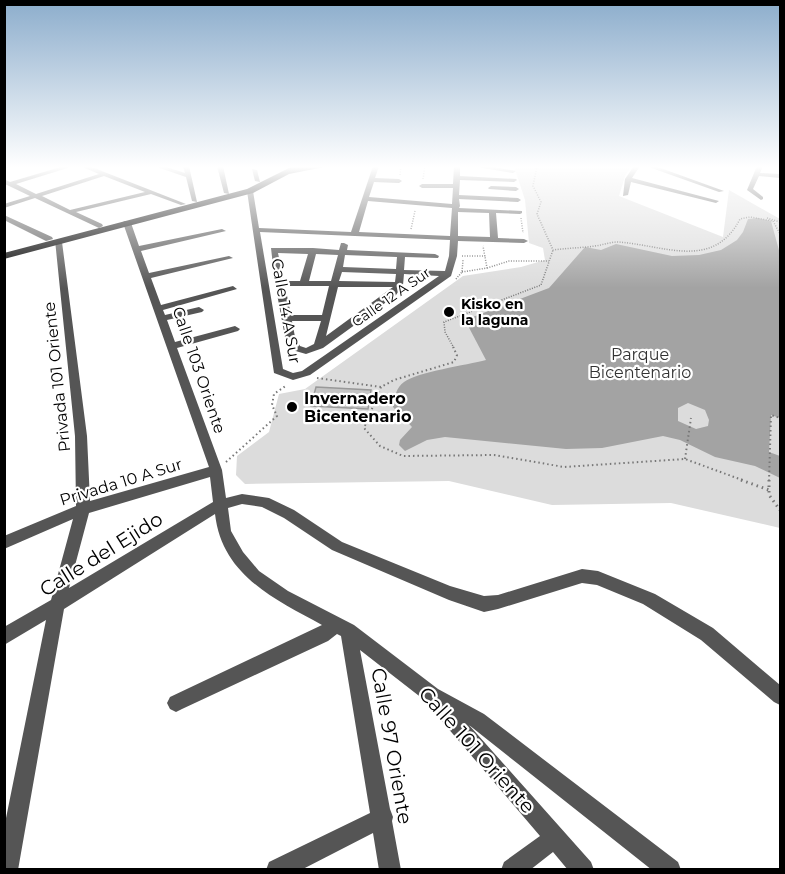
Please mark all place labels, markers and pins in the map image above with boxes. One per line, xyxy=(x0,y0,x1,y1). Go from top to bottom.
place label: Kisko en la laguna xyxy=(461,295,528,329)
marker: Kisko en la laguna xyxy=(442,305,456,319)
place label: Invernadero Bicentenario xyxy=(304,389,411,426)
marker: Invernadero Bicentenario xyxy=(285,400,299,414)

